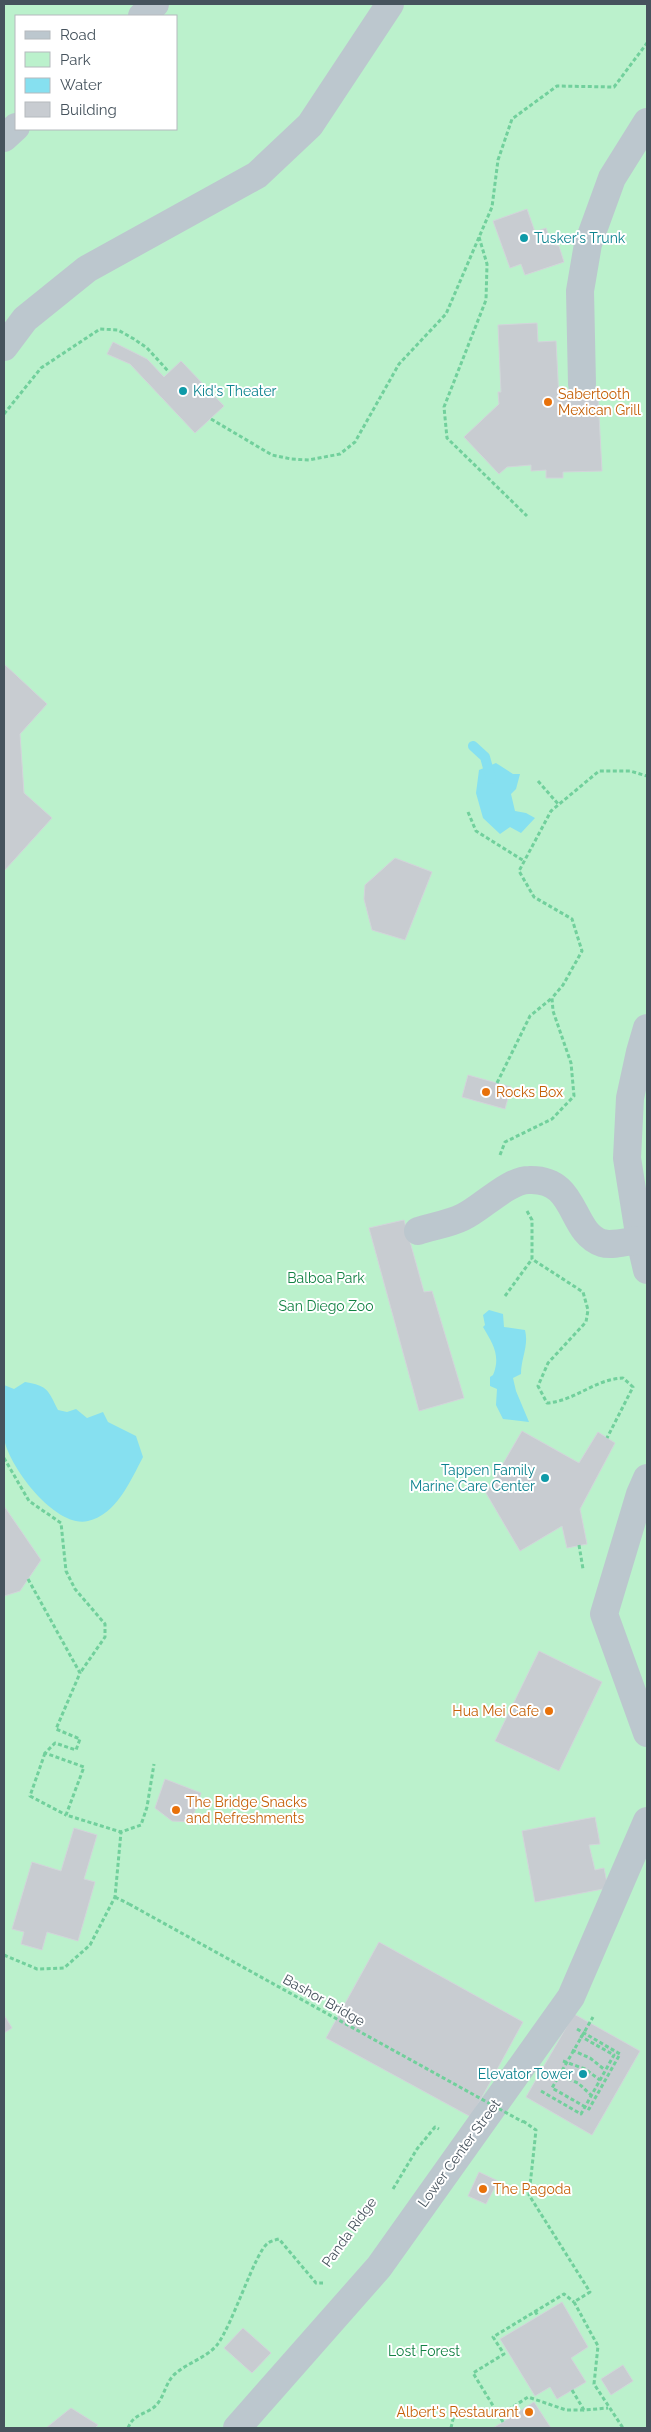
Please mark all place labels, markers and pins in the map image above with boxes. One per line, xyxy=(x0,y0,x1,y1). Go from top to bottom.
place label: Tusker's Trunk xyxy=(534,230,626,246)
marker: Tusker's Trunk xyxy=(518,232,530,244)
place label: Kid's Theater xyxy=(193,383,277,399)
marker: Kid's Theater xyxy=(177,385,189,397)
place label: Sabertooth Mexican Grill xyxy=(558,386,641,418)
marker: Sabertooth Mexican Grill xyxy=(542,396,554,408)
place label: Rocks Box xyxy=(496,1084,563,1100)
marker: Rocks Box xyxy=(480,1086,492,1098)
place label: Tappen Family Marine Care Center xyxy=(410,1462,535,1494)
marker: Tappen Family Marine Care Center xyxy=(539,1472,551,1484)
place label: Hua Mei Cafe xyxy=(452,1703,539,1719)
marker: Hua Mei Cafe xyxy=(543,1705,555,1717)
place label: The Bridge Snacks and Refreshments xyxy=(186,1794,307,1826)
marker: The Bridge Snacks and Refreshments xyxy=(170,1804,182,1816)
place label: Elevator Tower xyxy=(478,2066,573,2082)
marker: Elevator Tower xyxy=(577,2068,589,2080)
place label: The Pagoda xyxy=(493,2181,571,2197)
marker: The Pagoda xyxy=(477,2183,489,2195)
place label: Albert's Restaurant xyxy=(396,2404,519,2420)
marker: Albert's Restaurant xyxy=(523,2406,535,2418)

